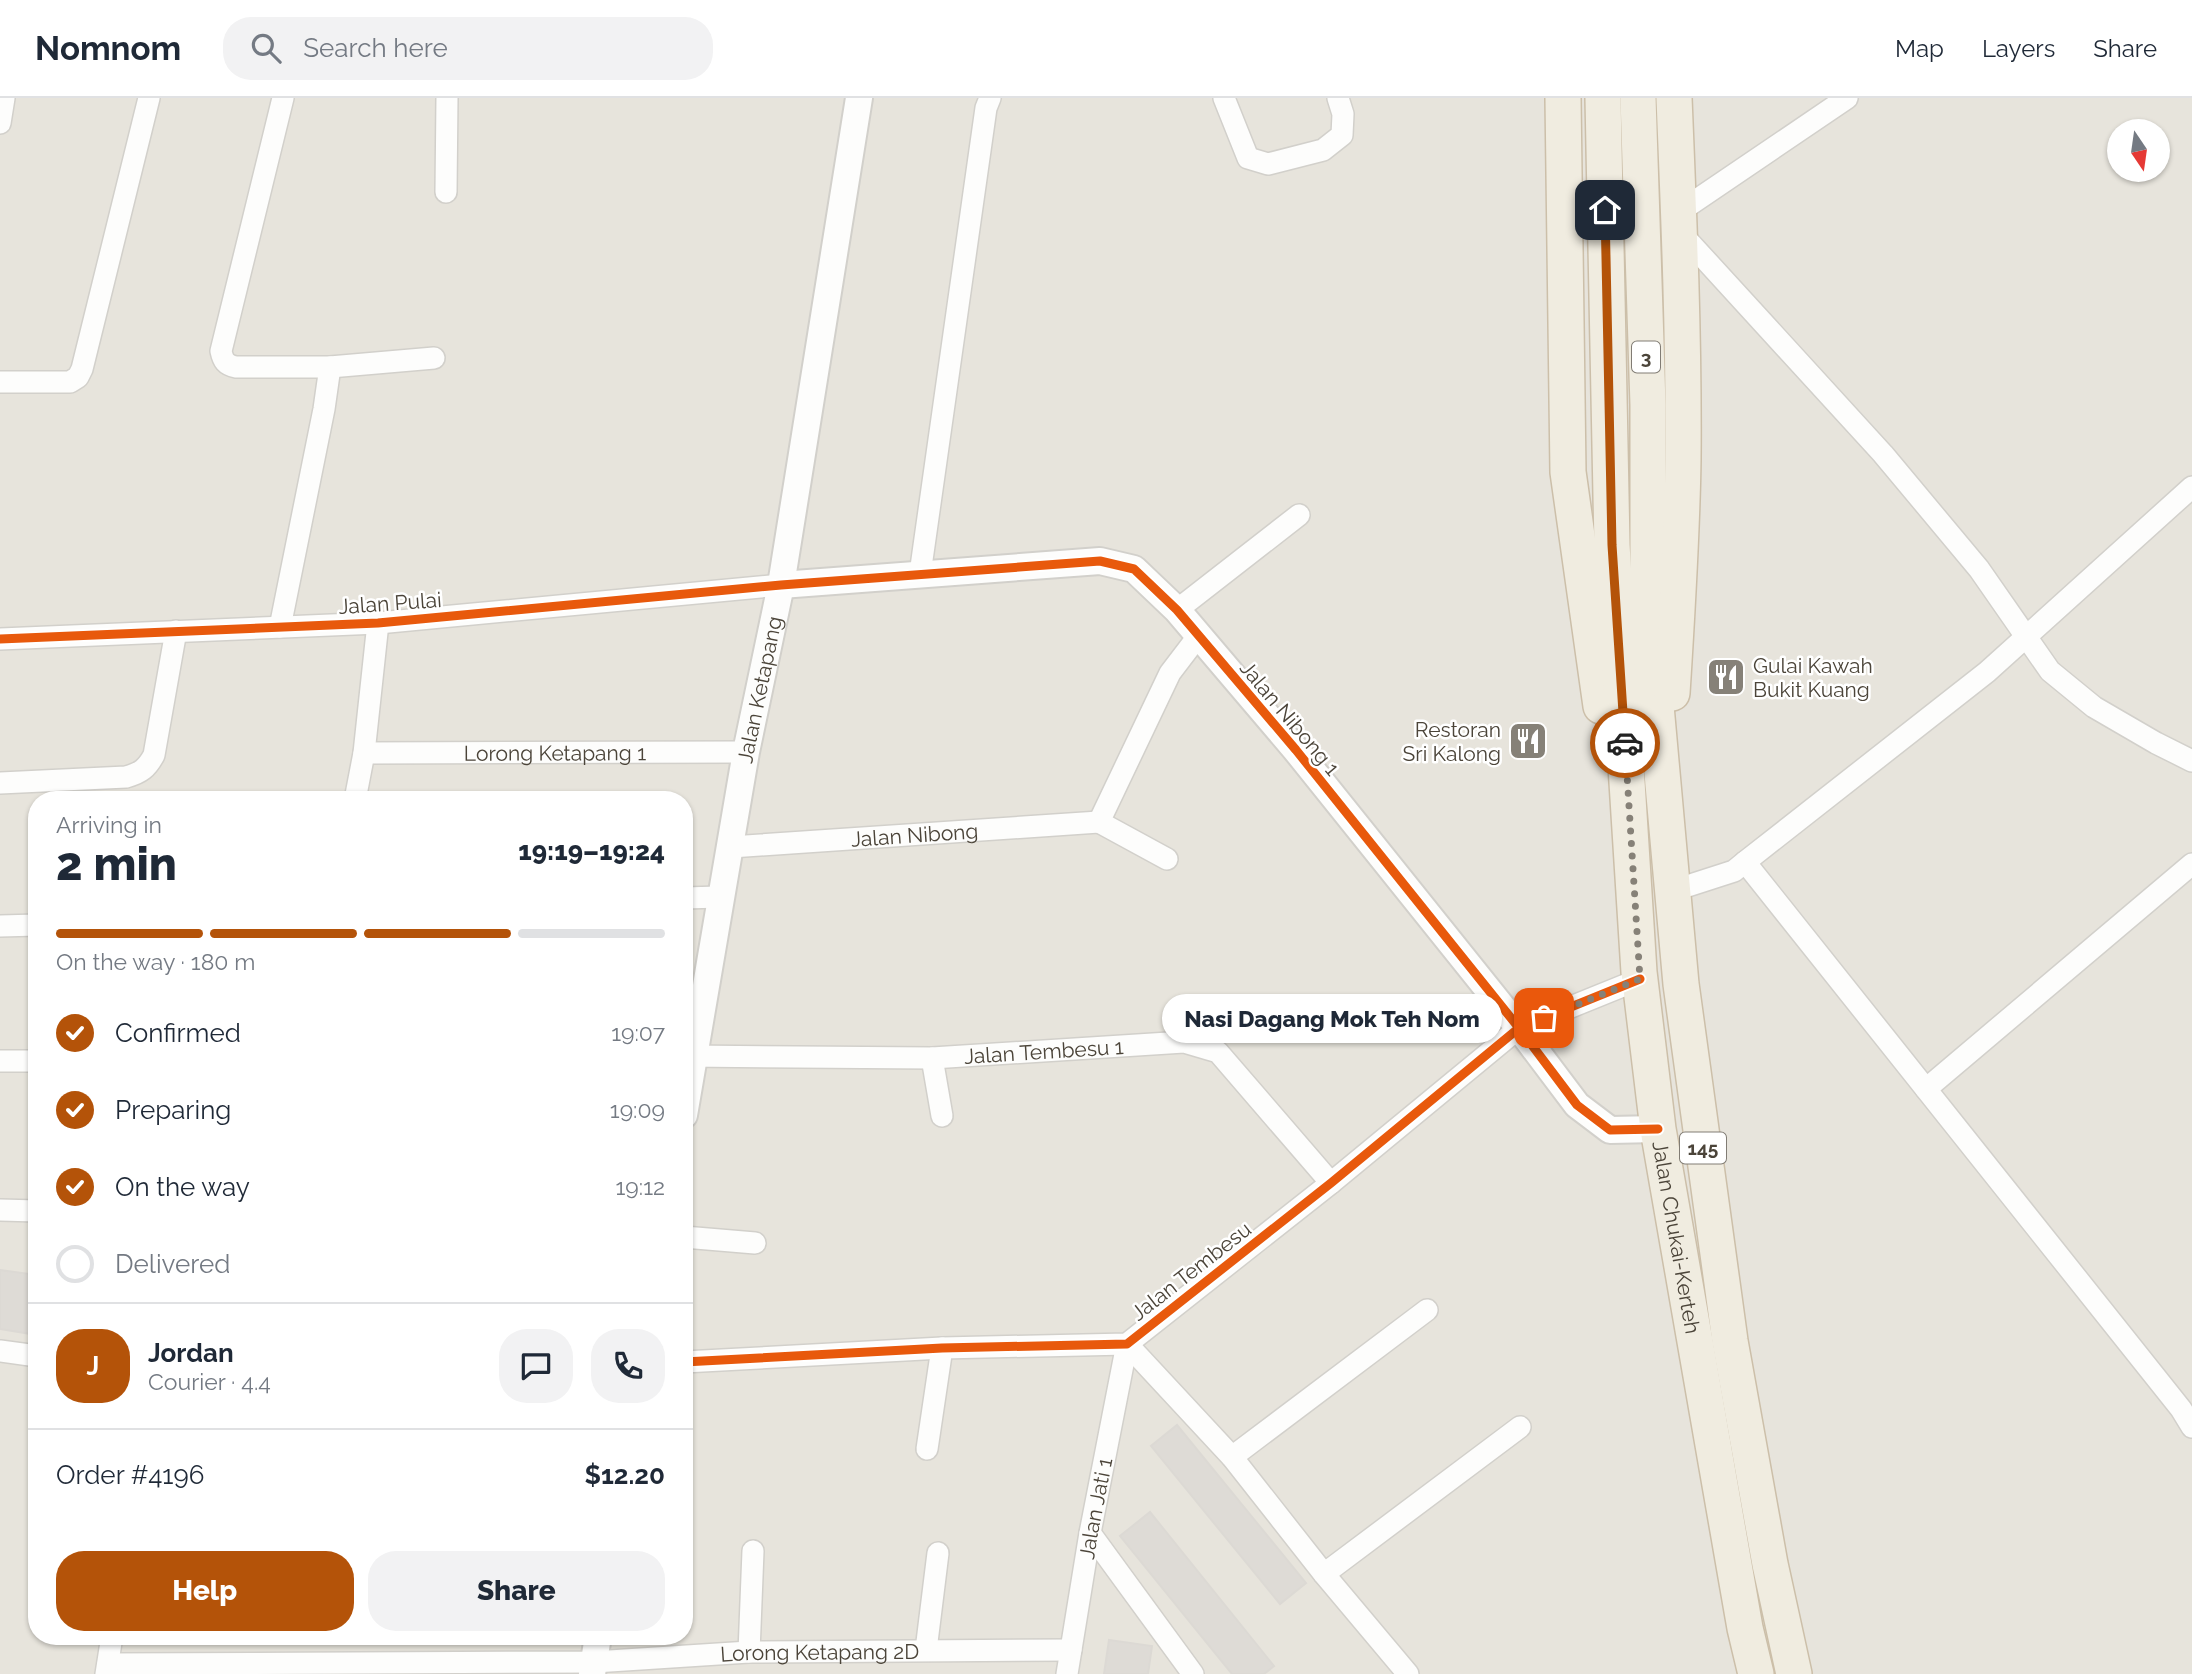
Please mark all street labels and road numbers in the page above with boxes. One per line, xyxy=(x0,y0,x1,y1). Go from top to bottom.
road number: 3 xyxy=(1632,342,1660,372)
street label: Jalan Pulai xyxy=(338,587,442,619)
street label: Jalan Ketapang xyxy=(732,614,787,765)
street label: Jalan Nibong 1 xyxy=(1235,656,1345,780)
street label: Lorong Ketapang 1 xyxy=(464,740,646,765)
street label: Jalan Nibong xyxy=(850,818,979,851)
street label: Jalan Tembesu 1 xyxy=(963,1033,1124,1068)
road number: 145 xyxy=(1680,1132,1726,1164)
street label: Jalan Chukai-Kerteh xyxy=(1648,1139,1706,1336)
street label: Jalan Tembesu xyxy=(1126,1216,1256,1326)
street label: Jalan Jati 1 xyxy=(1073,1455,1117,1561)
street label: Lorong Ketapang 2D xyxy=(719,1638,919,1666)

